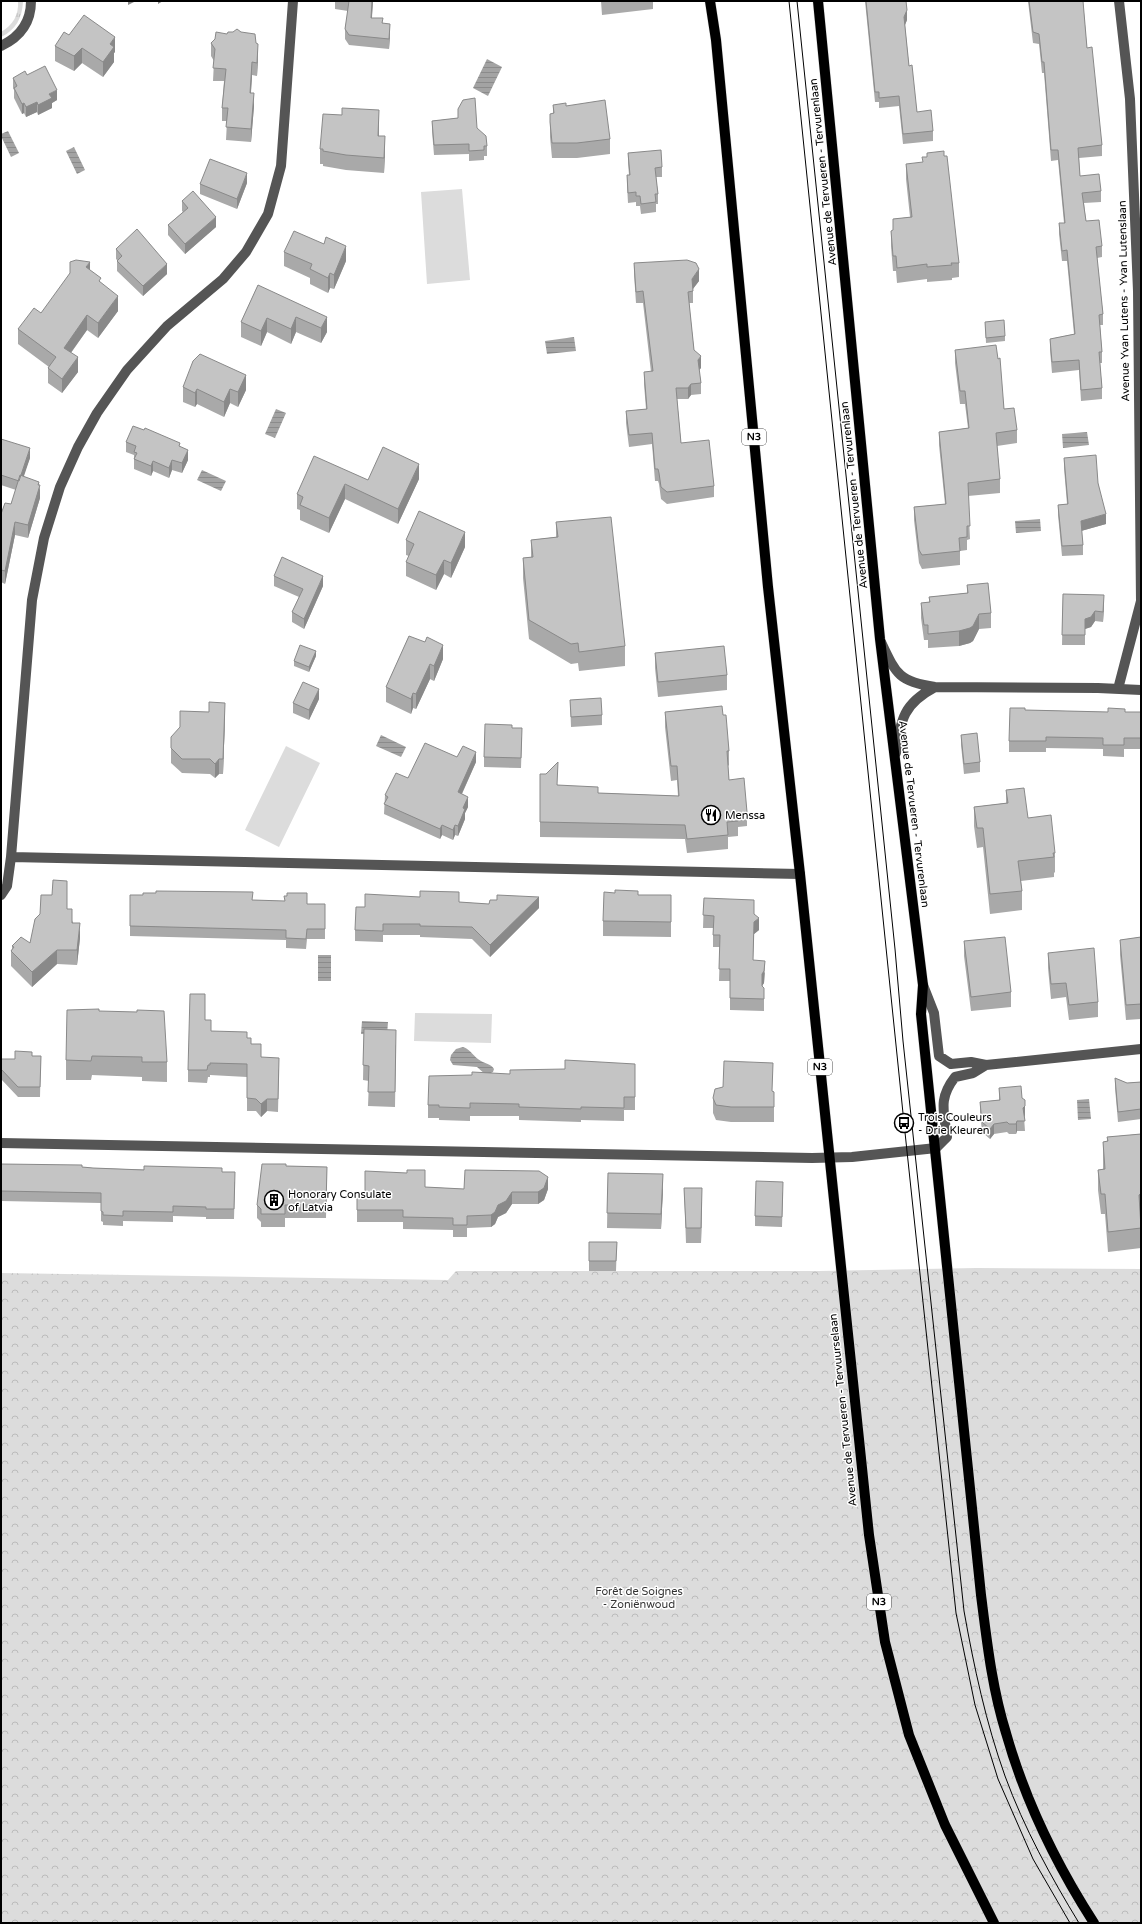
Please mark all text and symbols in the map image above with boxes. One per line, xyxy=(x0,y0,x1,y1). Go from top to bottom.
street label: Avenue de Tervueren - Tervurenlaan xyxy=(807,78,839,266)
street label: Avenue Yvan Lutens - Yvan Lutenslaan xyxy=(1116,200,1132,402)
street label: Avenue de Tervueren - Tervurenlaan xyxy=(838,401,870,589)
road number: N3 xyxy=(742,429,766,445)
street label: Avenue de Tervueren - Tervurenlaan xyxy=(896,720,932,908)
restaurant icon: Menssa xyxy=(700,804,722,826)
place label: Menssa xyxy=(725,809,765,822)
road number: N3 xyxy=(808,1059,832,1075)
place label: Trois Couleurs - Drie Kleuren xyxy=(918,1111,992,1137)
bus stop icon: Trois Couleurs - Drie Kleuren xyxy=(893,1112,915,1134)
place label: Honorary Consulate of Latvia xyxy=(288,1188,392,1214)
building icon: Honorary Consulate of Latvia xyxy=(263,1189,285,1211)
street label: Avenue de Tervueren - Tervuurselaan xyxy=(826,1313,860,1507)
park label: Forêt de Soignes - Zoniënwoud xyxy=(595,1585,683,1611)
road number: N3 xyxy=(867,1594,891,1610)

